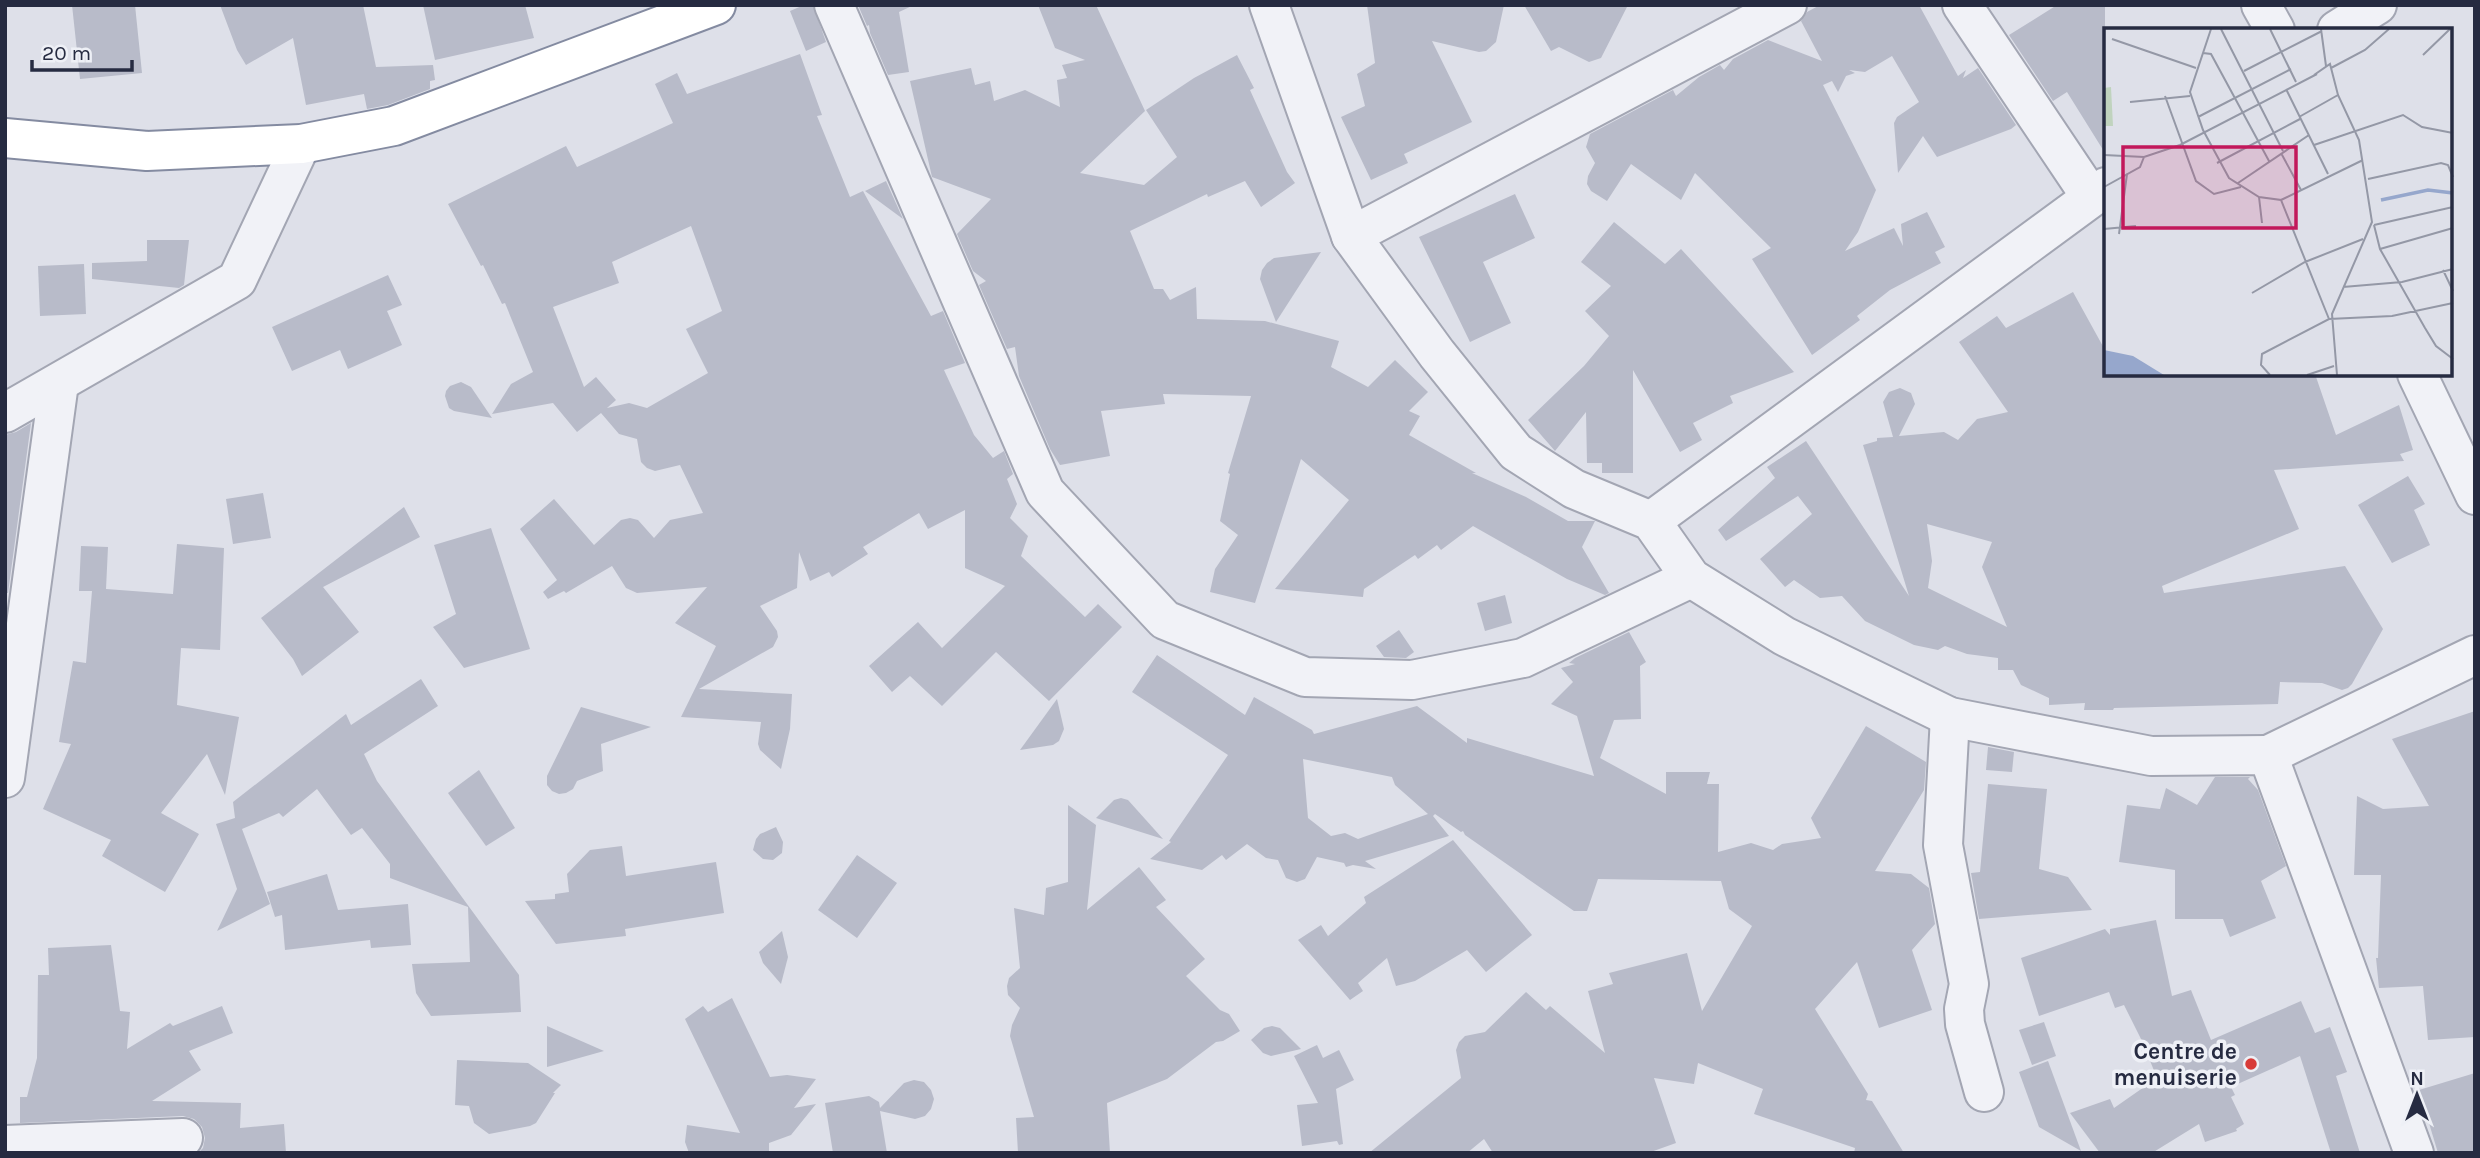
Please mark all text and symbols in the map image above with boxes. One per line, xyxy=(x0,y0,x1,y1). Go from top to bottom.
scale bar xyxy=(32,28,131,72)
inset map xyxy=(2104,28,2452,376)
text: 20 m xyxy=(42,41,91,65)
place label: Centre de menuiserie xyxy=(2114,1038,2237,1091)
marker: Centre de menuiserie xyxy=(2243,1056,2259,1072)
north arrow xyxy=(2382,1060,2452,1130)
text: N xyxy=(2410,1068,2424,1090)

